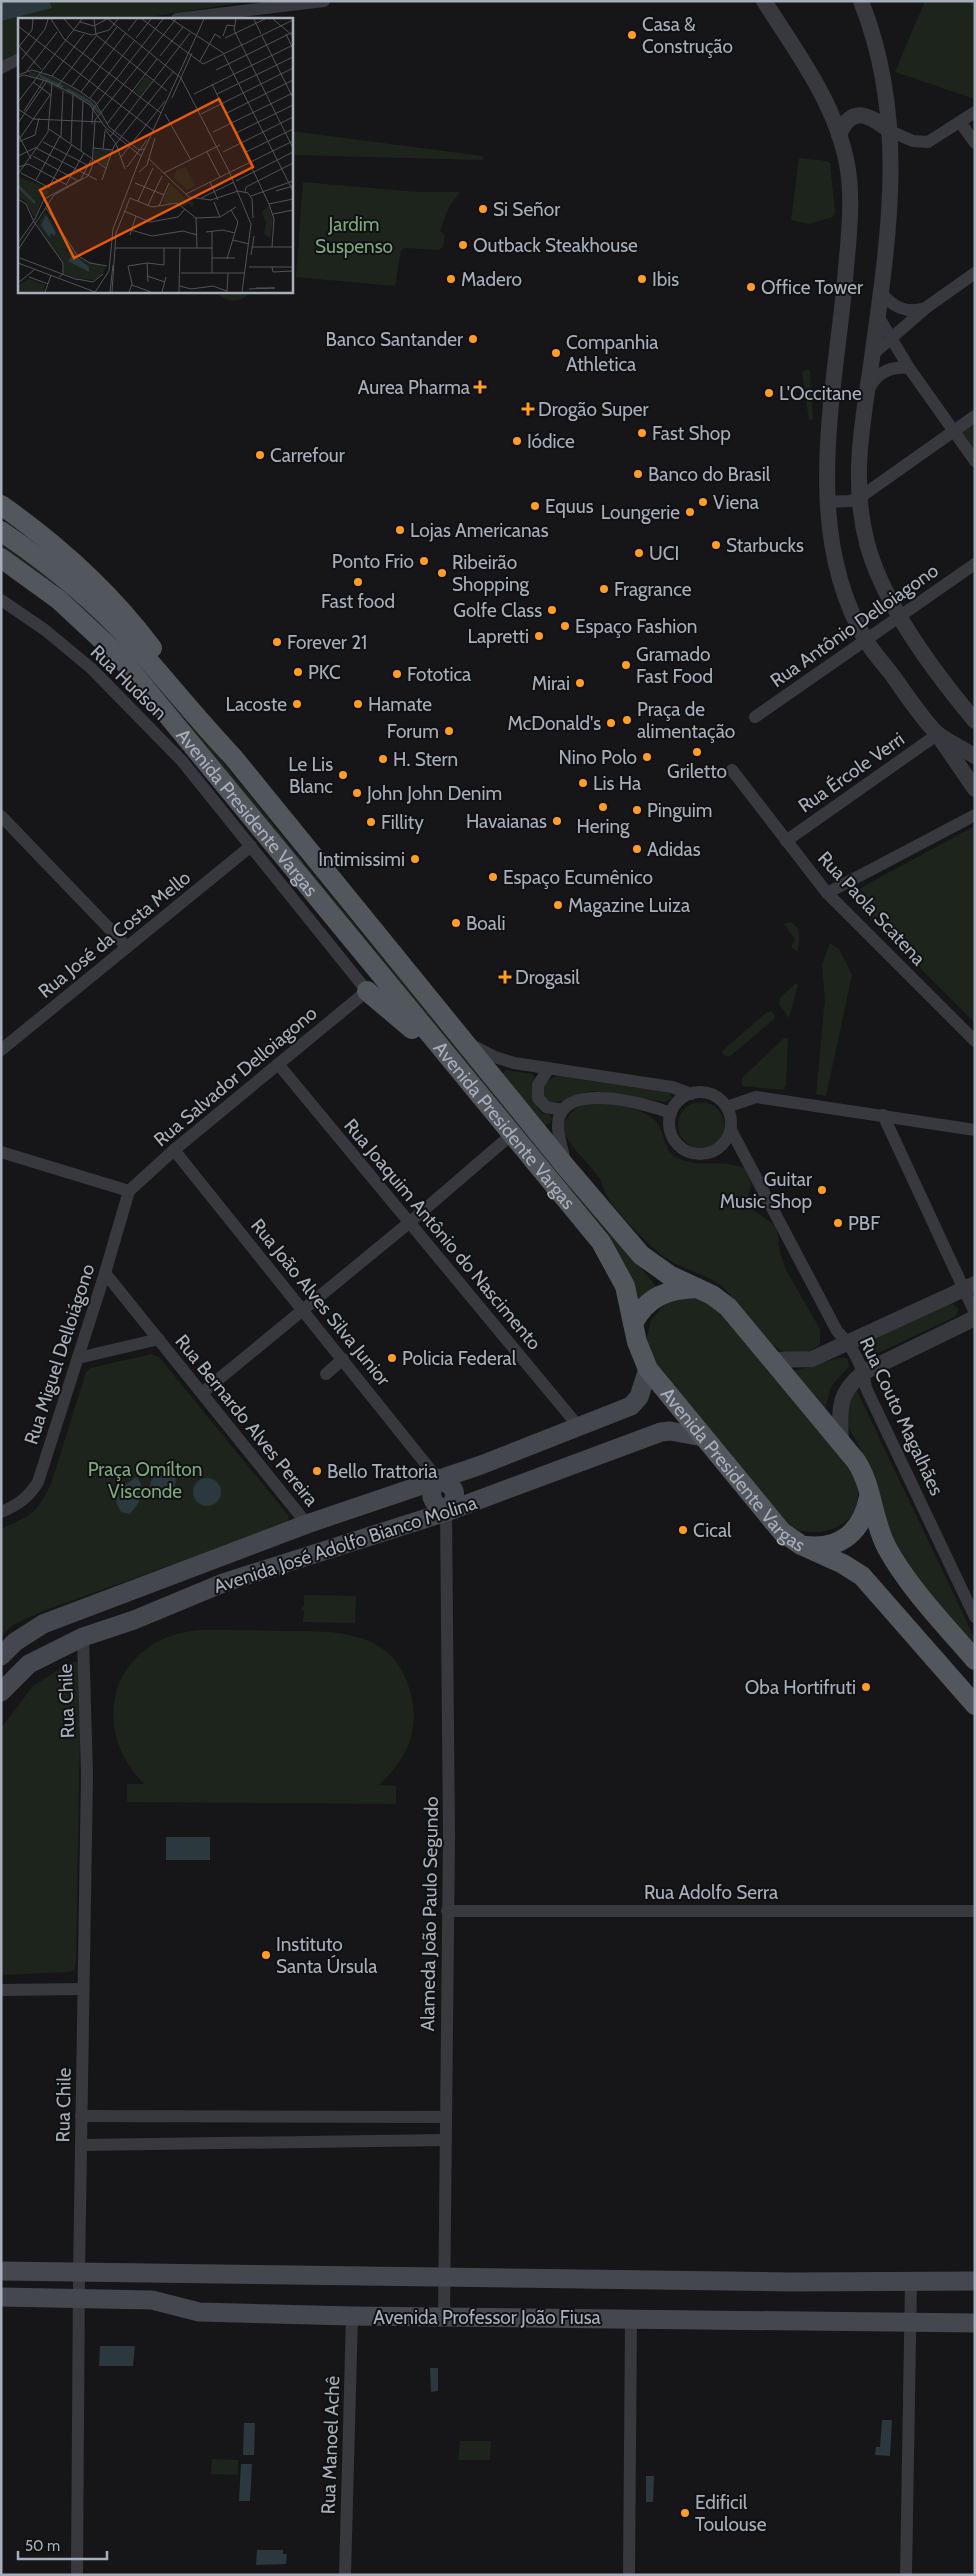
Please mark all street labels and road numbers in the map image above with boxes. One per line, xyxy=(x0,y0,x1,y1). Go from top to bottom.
street label: Rua Antônio Delloiagono xyxy=(766,559,943,692)
street label: Rua Hudson xyxy=(86,640,172,724)
street label: Avenida Presidente Vargas xyxy=(171,724,323,901)
street label: Rua Ércole Verri xyxy=(793,727,909,817)
street label: Rua Paola Scatena xyxy=(813,847,930,970)
street label: Rua José da Costa Mello xyxy=(34,866,195,1003)
street label: Rua Salvador Delloiagono xyxy=(149,1001,321,1151)
street label: Avenida Presidente Vargas xyxy=(429,1037,580,1214)
street label: Rua Joaquim Antônio do Nascimento xyxy=(339,1114,546,1354)
street label: Rua João Alves Silva Junior xyxy=(246,1214,395,1390)
street label: Rua Miguel Delloiágono xyxy=(19,1261,100,1447)
street label: Rua Bernardo Alves Pereira xyxy=(170,1330,323,1511)
street label: Rua Couto Magalhães xyxy=(855,1333,948,1499)
street label: Avenida Presidente Vargas xyxy=(656,1383,810,1557)
street label: Avenida José Adolfo Bianco Molina xyxy=(211,1491,480,1598)
street label: Rua Chile xyxy=(54,1663,79,1739)
street label: Alameda João Paulo Segundo xyxy=(416,1796,443,2032)
street label: Rua Adolfo Serra xyxy=(644,1881,778,1904)
street label: Rua Chile xyxy=(51,2067,76,2143)
street label: Avenida Professor João Fiusa xyxy=(373,2306,601,2329)
street label: Rua Manoel Achê xyxy=(317,2375,344,2515)

